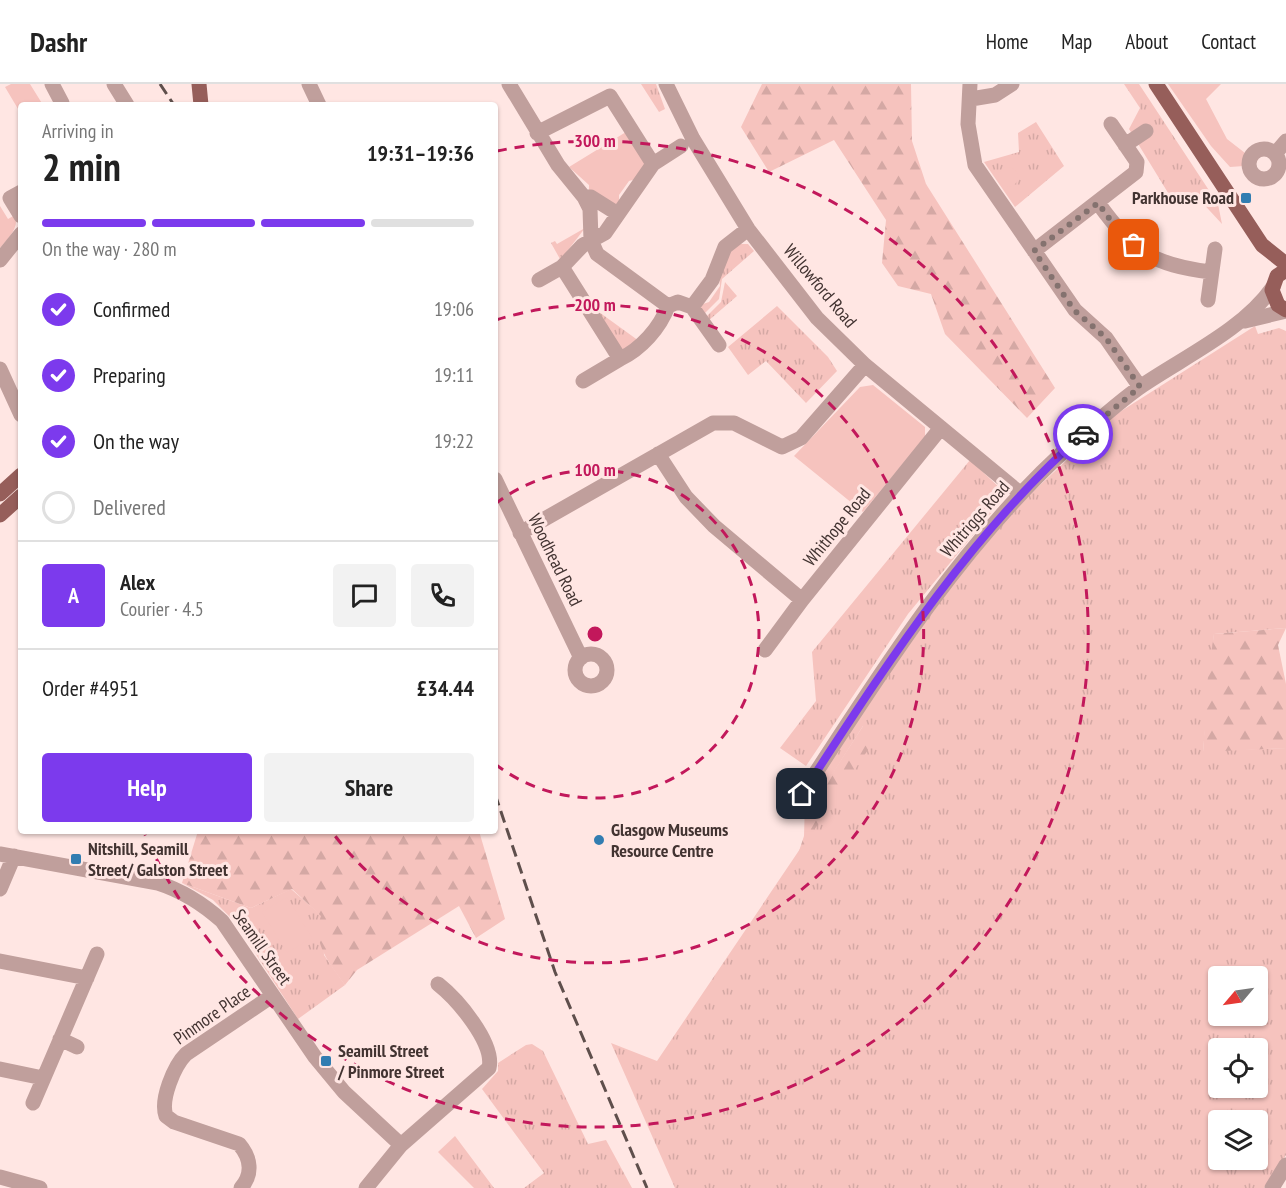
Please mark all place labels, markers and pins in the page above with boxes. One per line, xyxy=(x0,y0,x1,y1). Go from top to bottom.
place label: Parkhouse Road xyxy=(1132,186,1234,209)
marker: Parkhouse Road xyxy=(1239,191,1253,205)
pin xyxy=(1108,219,1159,270)
centre of rings xyxy=(585,624,605,644)
pin xyxy=(776,768,827,819)
place label: Glasgow Museums Resource Centre xyxy=(611,818,728,862)
marker: Glasgow Museums Resource Centre xyxy=(592,833,606,847)
place label: Nitshill, Seamill Street/ Galston Street xyxy=(88,837,229,881)
marker: Nitshill, Seamill Street/ Galston Street xyxy=(69,852,83,866)
place label: Seamill Street / Pinmore Street xyxy=(337,1039,445,1083)
marker: Seamill Street / Pinmore Street xyxy=(319,1054,333,1068)

